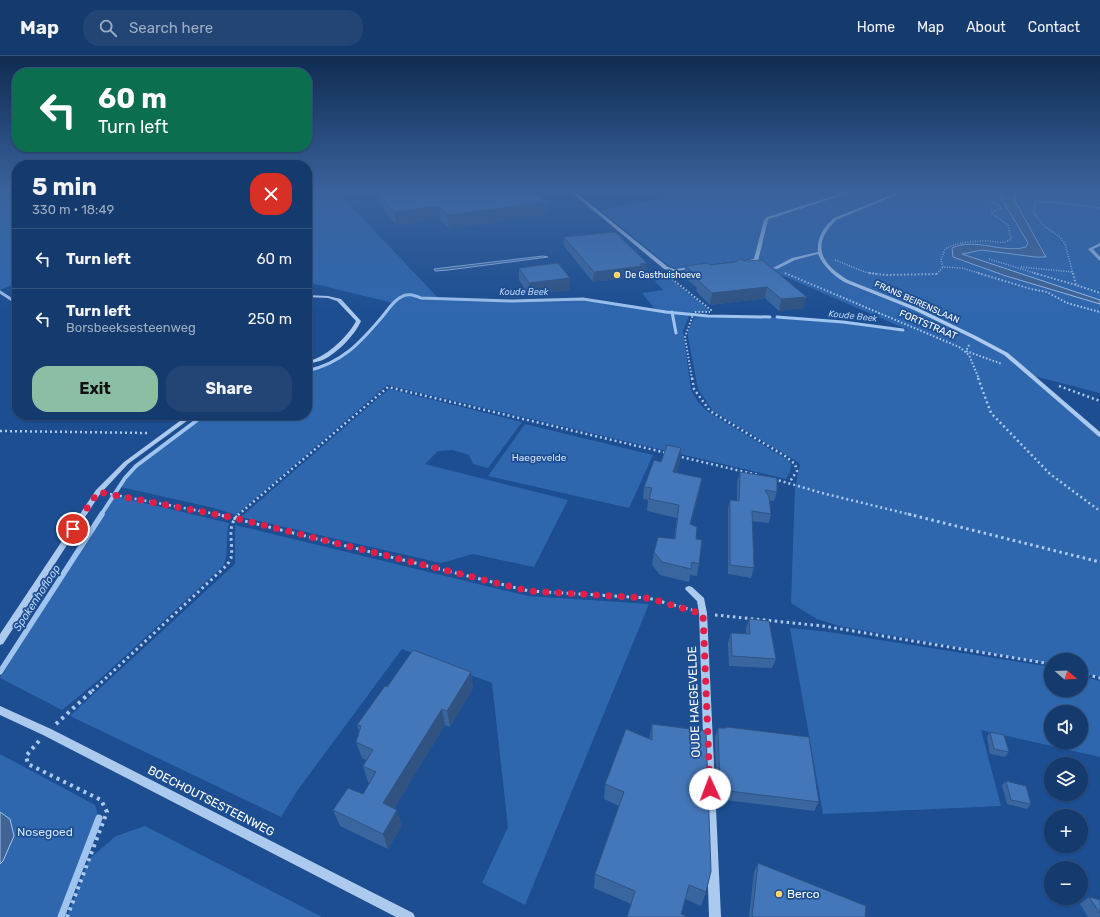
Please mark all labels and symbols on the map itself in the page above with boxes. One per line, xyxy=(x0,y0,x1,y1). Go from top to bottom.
marker: De Gasthuishoeve xyxy=(612,270,622,280)
place label: De Gasthuishoeve xyxy=(625,270,701,280)
street label: FRANS BEIRENSLAAN xyxy=(873,279,961,325)
water label: Koude Beek xyxy=(500,287,549,297)
street label: FORTSTRAAT xyxy=(897,307,959,343)
water label: Koude Beek xyxy=(828,308,878,324)
park label: Haegevelde xyxy=(512,452,567,464)
pin xyxy=(56,512,90,546)
water label: Spokenhofloop xyxy=(11,562,64,634)
street label: OUDE HAEGEVELDE xyxy=(685,646,703,758)
north arrow xyxy=(1044,653,1088,697)
street label: BOECHOUTSESTEENWEG xyxy=(145,763,277,839)
position arrow xyxy=(689,768,731,810)
park label: Nosegoed xyxy=(17,825,73,839)
place label: Berco xyxy=(787,887,820,901)
marker: Berco xyxy=(774,889,784,899)

